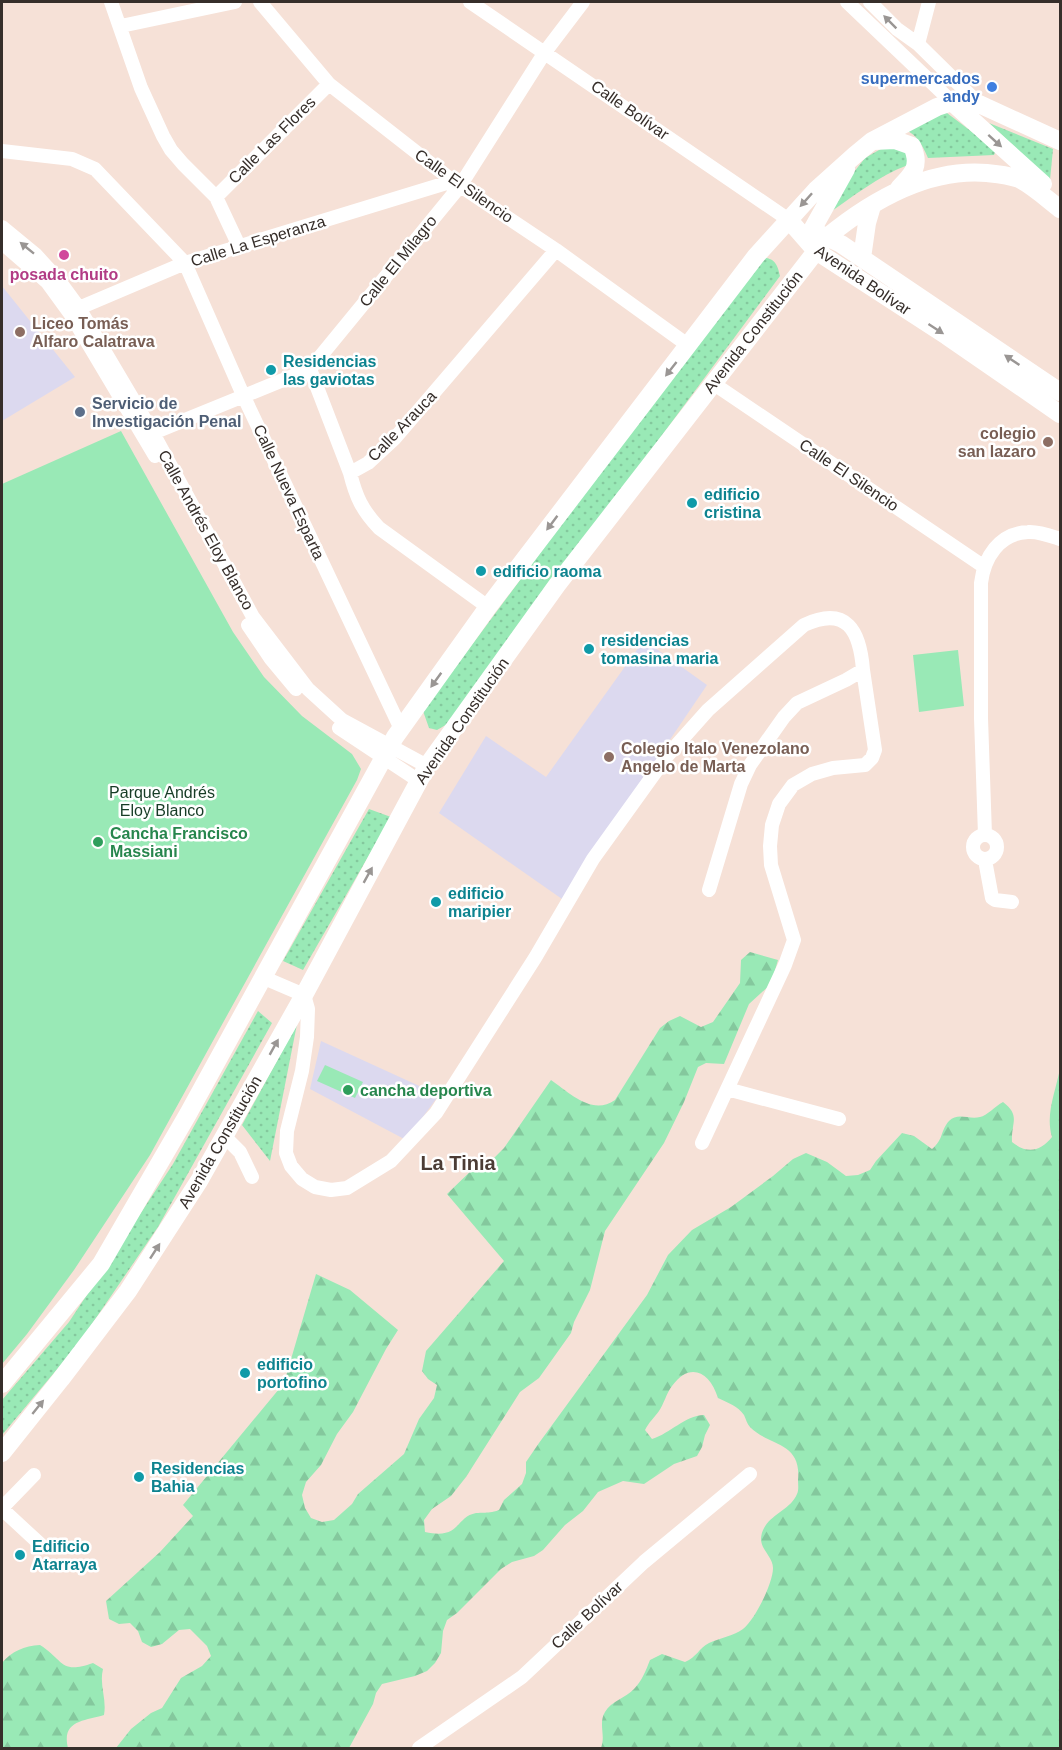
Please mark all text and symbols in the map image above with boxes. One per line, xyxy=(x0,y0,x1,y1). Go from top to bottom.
one-way arrow xyxy=(884,15,898,29)
place label: supermercados andy xyxy=(861,70,980,105)
street label: Calle Bolívar xyxy=(588,77,673,143)
marker: supermercados andy xyxy=(985,80,999,94)
street label: Calle Las Flores xyxy=(225,93,319,187)
one-way arrow xyxy=(987,134,1002,147)
street label: Calle El Silencio xyxy=(412,146,516,226)
one-way arrow xyxy=(799,193,813,208)
street label: Calle La Esperanza xyxy=(189,212,327,270)
street label: Calle El Milagro xyxy=(356,212,440,310)
one-way arrow xyxy=(19,242,35,255)
street label: Avenida Bolívar xyxy=(812,242,915,319)
marker: posada chuito xyxy=(57,248,71,262)
place label: posada chuito xyxy=(10,266,118,283)
street label: Avenida Constitución xyxy=(700,268,806,396)
place label: Liceo Tomás Alfaro Calatrava xyxy=(32,315,155,350)
one-way arrow xyxy=(928,323,944,334)
marker: Liceo Tomás Alfaro Calatrava xyxy=(13,325,27,339)
place label: Residencias las gaviotas xyxy=(283,353,376,388)
one-way arrow xyxy=(1004,355,1020,366)
one-way arrow xyxy=(665,361,678,377)
marker: Residencias las gaviotas xyxy=(264,363,278,377)
street label: Calle Arauca xyxy=(364,387,440,465)
place label: Servicio de Investigación Penal xyxy=(92,395,241,430)
marker: Servicio de Investigación Penal xyxy=(73,405,87,419)
street label: Calle Nueva Esparta xyxy=(250,422,328,562)
place label: colegio san lazaro xyxy=(958,425,1036,460)
marker: colegio san lazaro xyxy=(1041,435,1055,449)
street label: Calle El Silencio xyxy=(796,436,902,514)
street label: Calle Andrés Eloy Blanco xyxy=(155,447,257,613)
place label: edificio cristina xyxy=(704,486,761,521)
marker: edificio cristina xyxy=(685,496,699,510)
one-way arrow xyxy=(546,515,558,531)
place label: edificio raoma xyxy=(493,563,602,580)
marker: edificio raoma xyxy=(474,564,488,578)
place label: residencias tomasina maria xyxy=(601,632,718,667)
marker: residencias tomasina maria xyxy=(582,642,596,656)
street label: Avenida Constitución xyxy=(412,655,512,787)
one-way arrow xyxy=(430,671,442,687)
place label: Colegio Italo Venezolano Angelo de Marta xyxy=(621,740,810,775)
marker: Colegio Italo Venezolano Angelo de Marta xyxy=(602,750,616,764)
park label: Parque Andrés Eloy Blanco xyxy=(109,784,215,819)
place label: Cancha Francisco Massiani xyxy=(110,825,248,860)
marker: Cancha Francisco Massiani xyxy=(91,835,105,849)
one-way arrow xyxy=(363,867,373,884)
place label: edificio maripier xyxy=(448,885,511,920)
marker: edificio maripier xyxy=(429,895,443,909)
one-way arrow xyxy=(269,1038,279,1055)
street label: Avenida Constitución xyxy=(175,1073,265,1211)
place label: cancha deportiva xyxy=(360,1082,492,1099)
marker: cancha deportiva xyxy=(341,1083,355,1097)
district label: La Tinia xyxy=(420,1152,496,1174)
one-way arrow xyxy=(149,1243,160,1259)
place label: edificio portofino xyxy=(257,1356,327,1391)
marker: edificio portofino xyxy=(238,1366,252,1380)
one-way arrow xyxy=(32,1400,44,1415)
place label: Residencias Bahia xyxy=(151,1460,244,1495)
marker: Residencias Bahia xyxy=(132,1470,146,1484)
place label: Edificio Atarraya xyxy=(32,1538,97,1573)
marker: Edificio Atarraya xyxy=(13,1548,27,1562)
street label: Calle Bolívar xyxy=(548,1577,626,1652)

